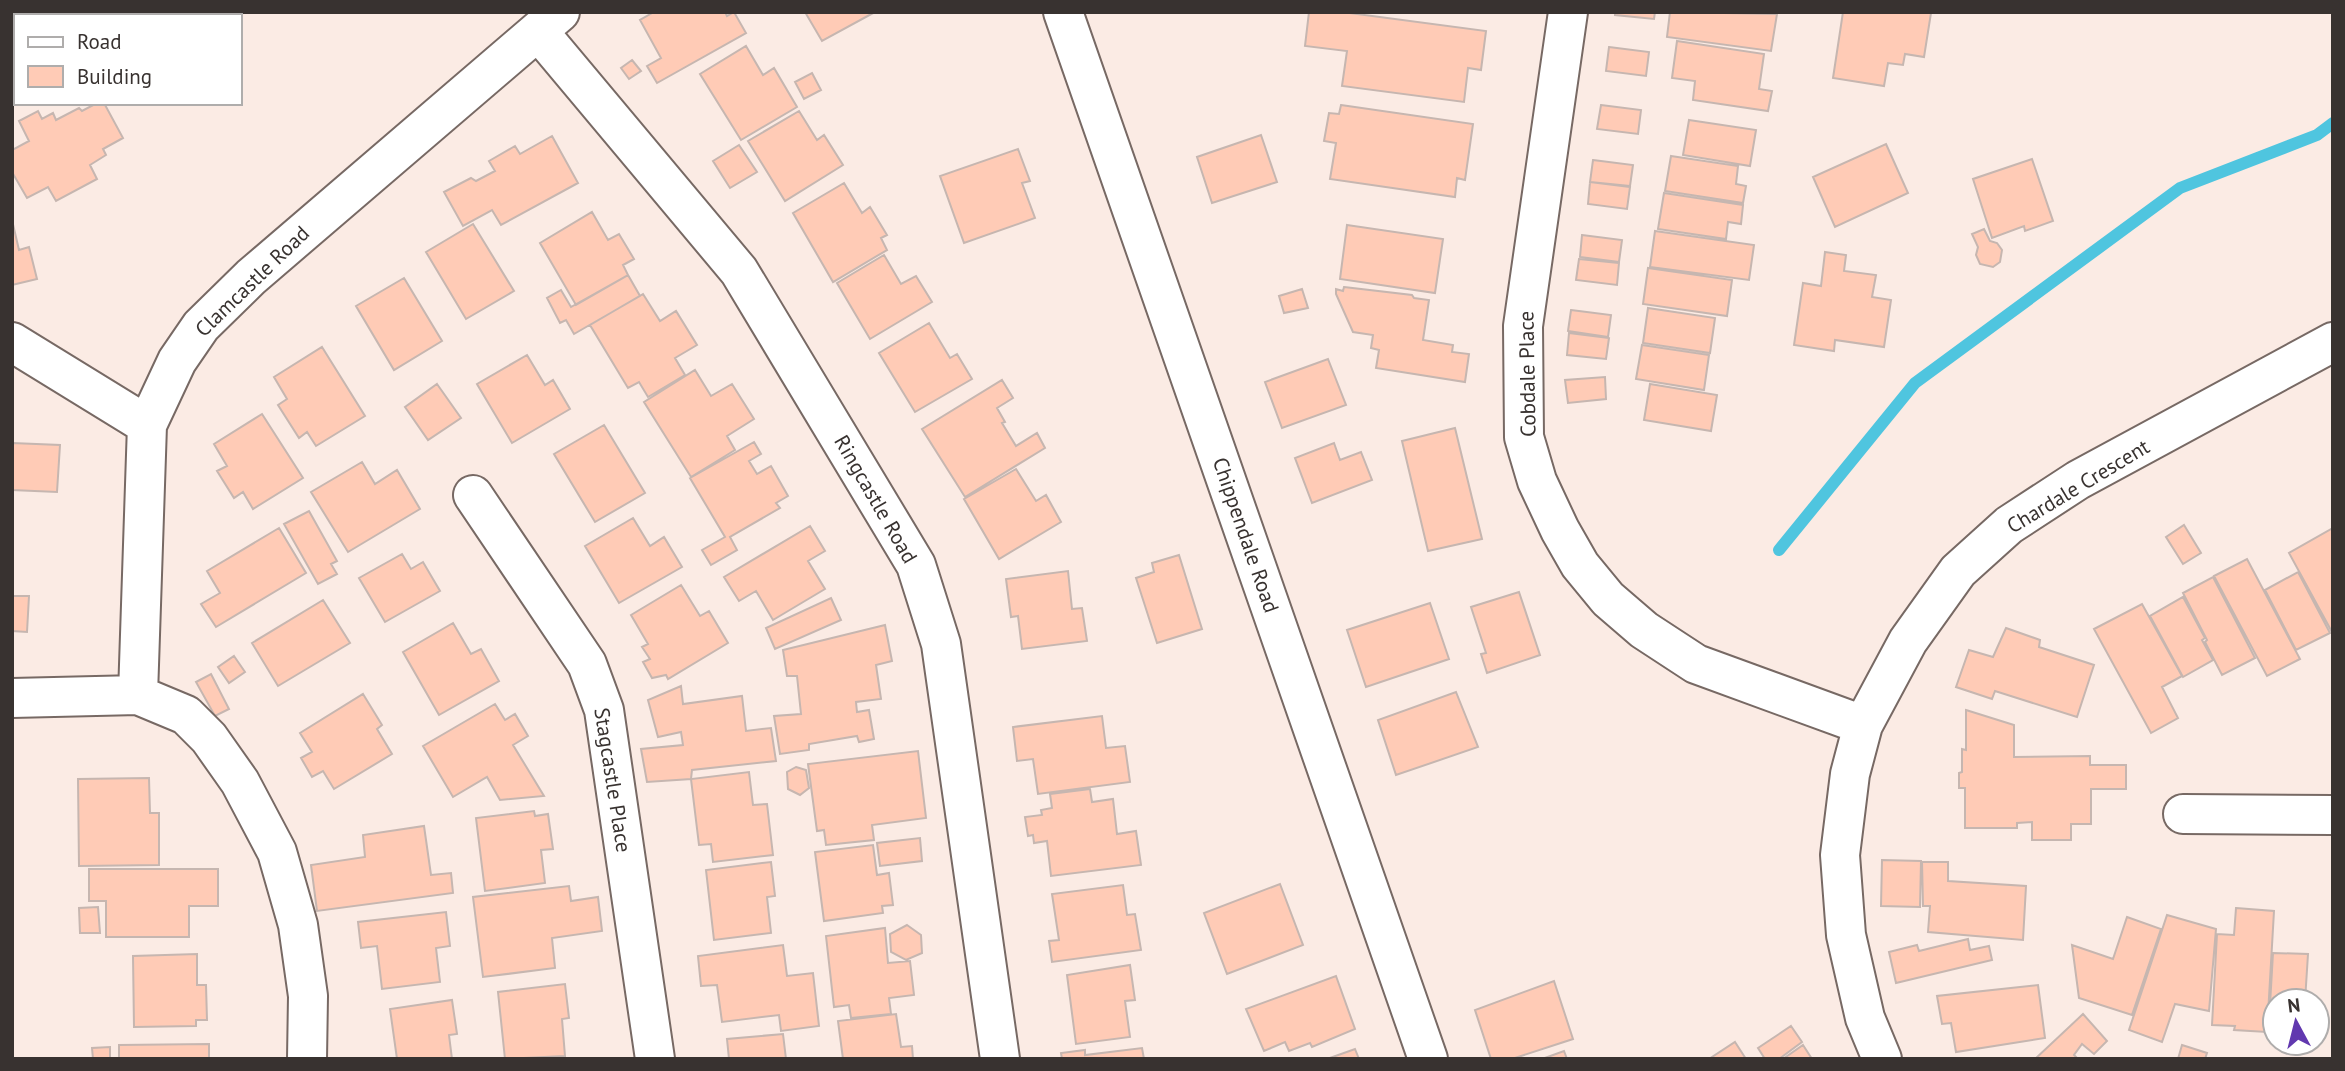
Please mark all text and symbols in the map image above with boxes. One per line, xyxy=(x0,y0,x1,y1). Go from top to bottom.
legend xyxy=(14,14,242,105)
text: Road xyxy=(77,28,121,55)
text: Building xyxy=(77,63,152,90)
street label: Clamcastle Road xyxy=(189,220,315,342)
street label: Cobdale Place xyxy=(1512,311,1542,437)
street label: Ringcastle Road xyxy=(828,430,924,568)
street label: Chardale Crescent xyxy=(2002,433,2154,539)
street label: Chippendale Road xyxy=(1207,454,1285,616)
street label: Stagcastle Place xyxy=(588,706,638,854)
north arrow xyxy=(2261,987,2331,1057)
text: N xyxy=(2286,992,2302,1018)

